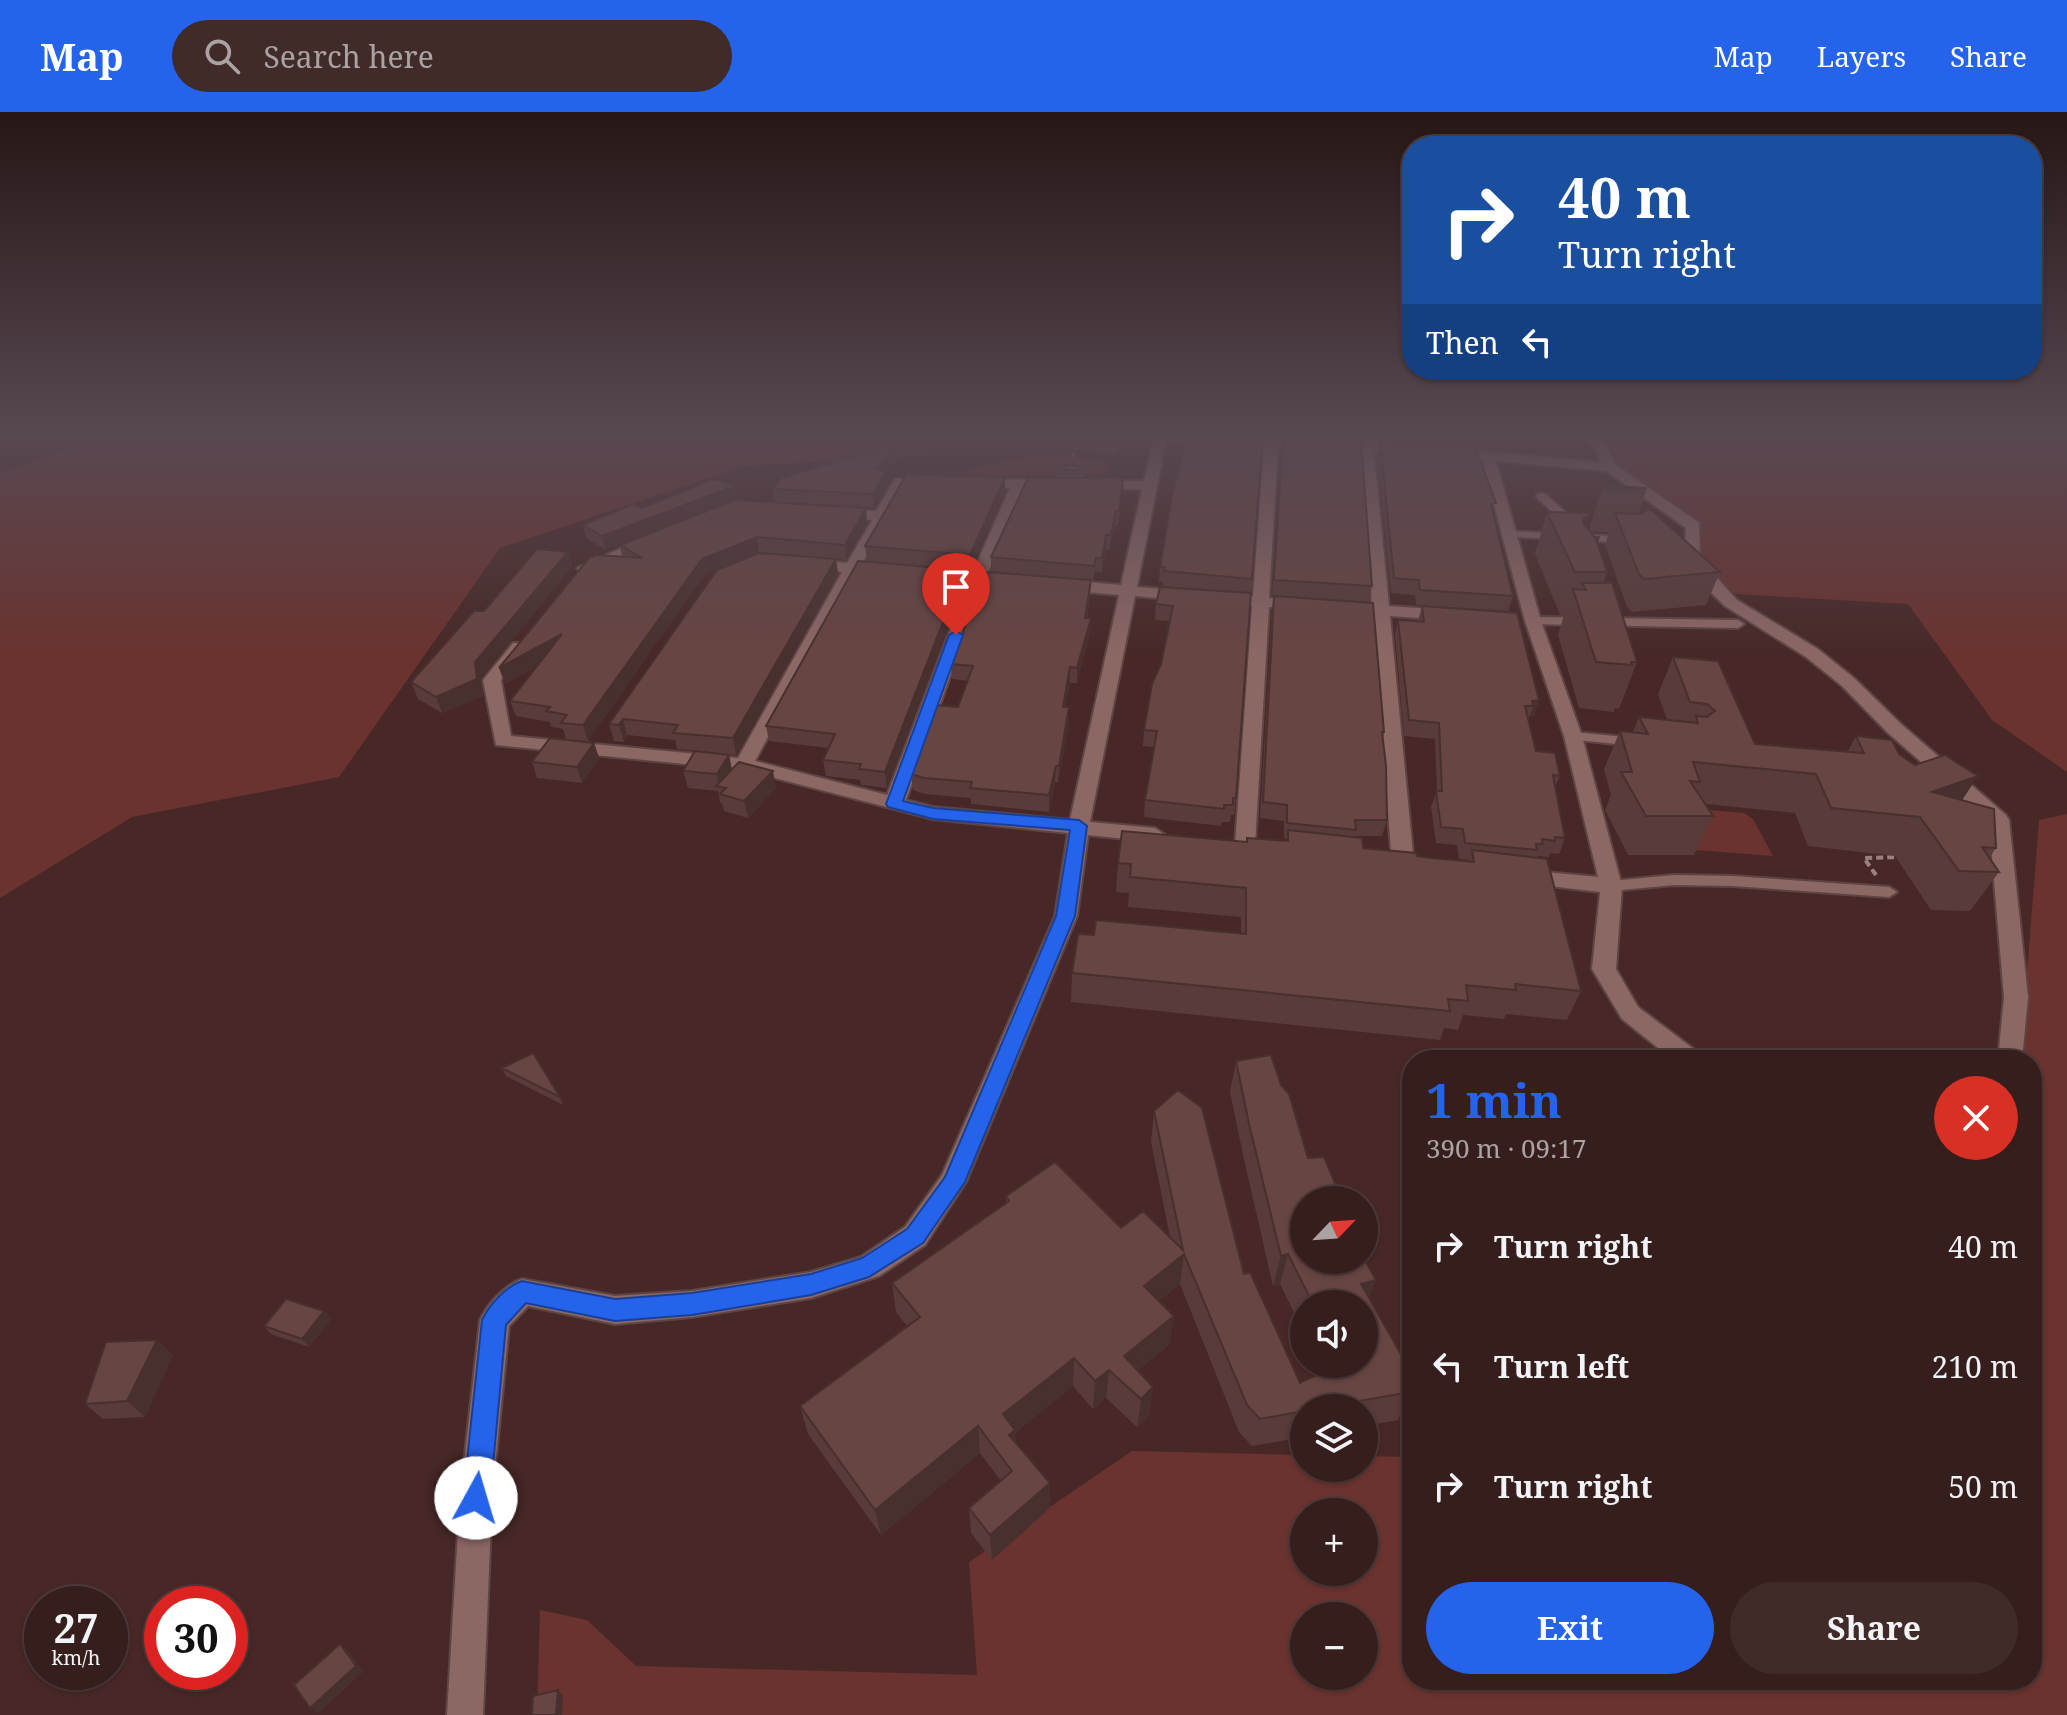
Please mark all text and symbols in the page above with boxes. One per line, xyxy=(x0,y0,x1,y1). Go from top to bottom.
search box xyxy=(172,20,732,92)
text: Map xyxy=(40,30,124,82)
icon: search xyxy=(200,34,244,78)
text: Search here xyxy=(264,36,434,77)
text: Map xyxy=(1714,37,1773,75)
text: Layers xyxy=(1817,37,1906,75)
text: Share xyxy=(1950,37,2027,75)
text: 40 m xyxy=(1558,158,1691,234)
icon: right xyxy=(1426,168,1530,272)
text: Turn right xyxy=(1558,230,1736,279)
icon: left xyxy=(1515,320,1559,364)
text: Then xyxy=(1426,322,1499,363)
pin xyxy=(922,553,990,635)
icon: arrive xyxy=(934,565,978,609)
text: 1 min xyxy=(1426,1067,1562,1132)
button: close xyxy=(1934,1076,2018,1160)
text: 390 m · 09:17 xyxy=(1426,1130,1587,1166)
north arrow xyxy=(1290,1186,1378,1274)
map controls xyxy=(1290,1186,1378,1690)
icon: right xyxy=(1426,1224,1470,1268)
text: Turn right xyxy=(1494,1226,1652,1267)
text: 40 m xyxy=(1948,1226,2018,1267)
button: sound xyxy=(1290,1290,1378,1378)
icon: left xyxy=(1426,1344,1470,1388)
text: Turn left xyxy=(1494,1346,1629,1387)
text: 210 m xyxy=(1932,1346,2018,1387)
button: layers xyxy=(1290,1394,1378,1482)
position arrow xyxy=(434,1456,518,1540)
icon: right xyxy=(1426,1464,1470,1508)
text: Turn right xyxy=(1494,1466,1652,1507)
text: 50 m xyxy=(1948,1466,2018,1507)
button: + xyxy=(1290,1498,1378,1586)
button: Exit xyxy=(1426,1582,1714,1674)
button: Share xyxy=(1730,1582,2018,1674)
speed limit sign: 30 xyxy=(144,1586,248,1690)
text: 27 xyxy=(53,1600,99,1655)
button: − xyxy=(1290,1602,1378,1690)
text: km/h xyxy=(51,1644,101,1671)

